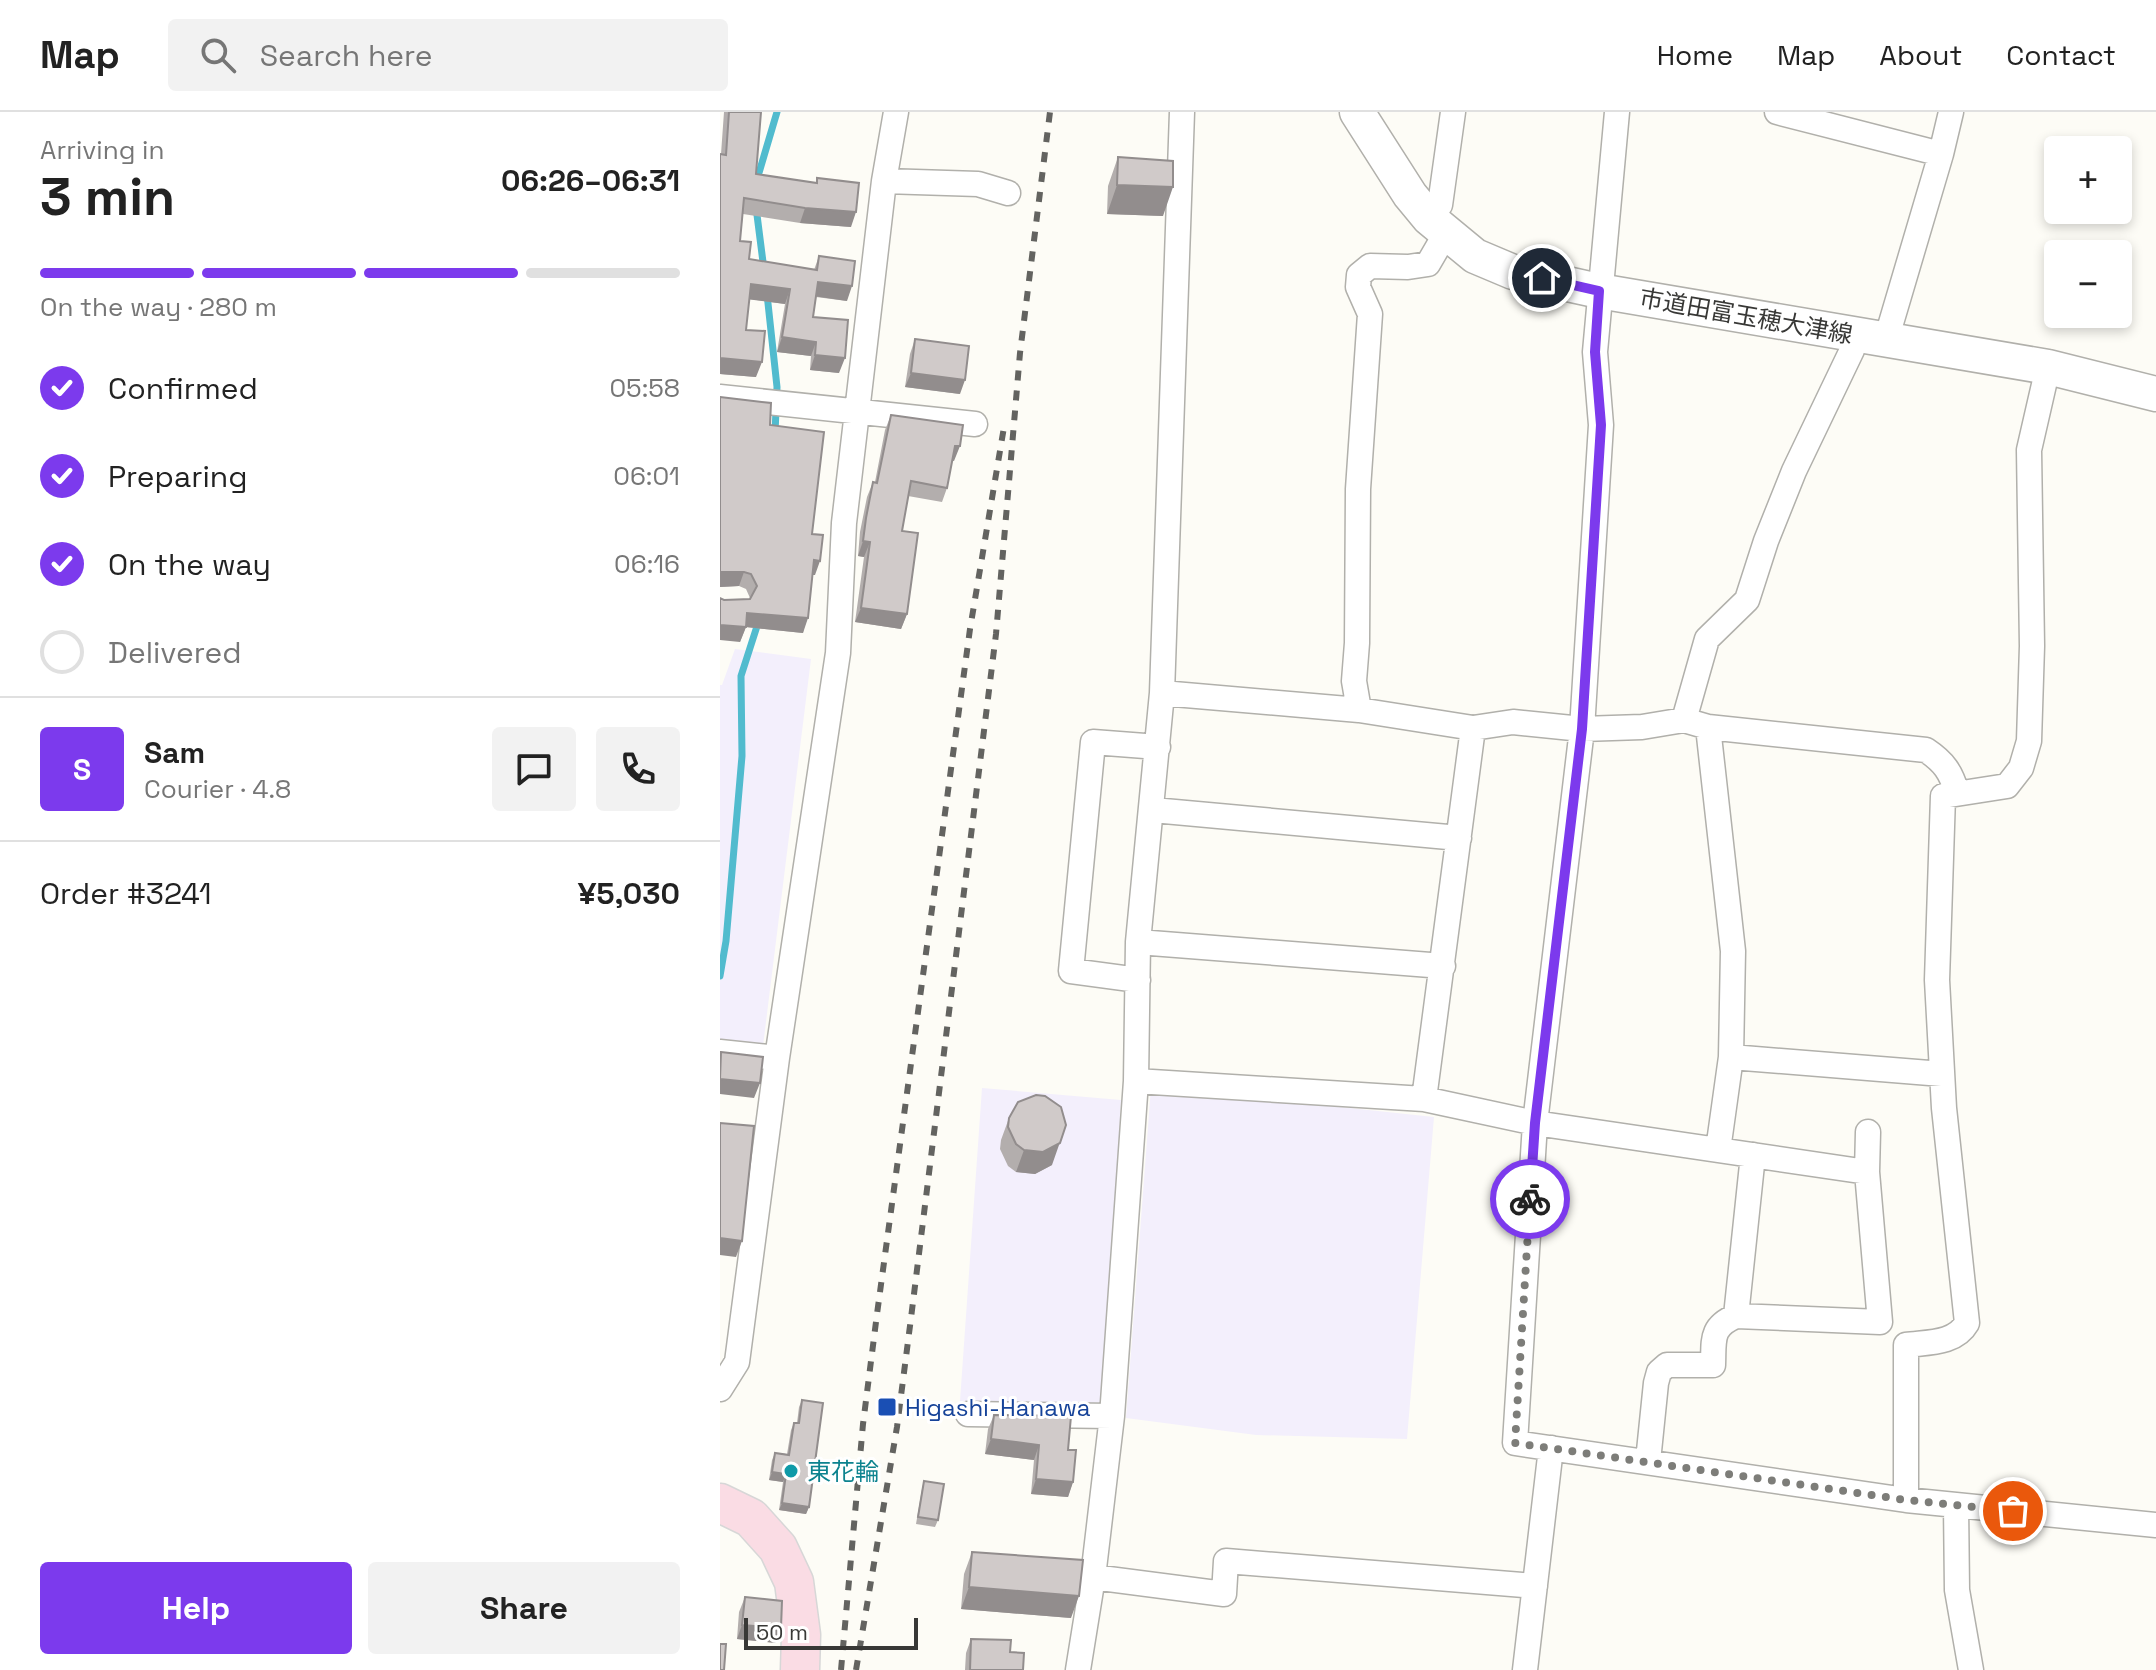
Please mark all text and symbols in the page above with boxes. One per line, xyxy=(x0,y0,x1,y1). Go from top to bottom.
search box xyxy=(168,19,728,91)
text: Map xyxy=(40,31,120,79)
icon: search xyxy=(196,33,240,77)
text: Search here xyxy=(260,36,433,75)
text: Home xyxy=(1657,37,1733,73)
text: Map xyxy=(1777,37,1835,73)
text: About xyxy=(1879,37,1962,73)
text: Contact xyxy=(2006,37,2116,73)
text: Arriving in xyxy=(40,133,164,167)
map controls xyxy=(2044,136,2132,328)
button: + xyxy=(2044,136,2132,224)
text: 06:26–06:31 xyxy=(501,161,680,200)
text: 3 min xyxy=(40,164,175,230)
button: − xyxy=(2044,240,2132,328)
pin xyxy=(1508,244,1576,312)
icon: home xyxy=(1520,256,1564,300)
street label: 市道田富玉穂大津線 xyxy=(1637,282,1855,350)
text: On the way · 280 m xyxy=(40,290,277,324)
icon: check xyxy=(40,366,84,410)
text: Confirmed xyxy=(108,369,258,408)
text: 05:58 xyxy=(609,371,680,405)
icon: check xyxy=(40,454,84,498)
text: Preparing xyxy=(108,457,247,496)
text: 06:01 xyxy=(613,459,680,493)
icon: check xyxy=(40,542,84,586)
text: On the way xyxy=(108,545,271,584)
text: 06:16 xyxy=(614,547,680,581)
text: Delivered xyxy=(108,633,242,672)
button: chat xyxy=(492,727,576,811)
button: phone xyxy=(596,727,680,811)
text: Sam xyxy=(144,733,205,772)
text: S xyxy=(73,750,91,789)
text: Courier · 4.8 xyxy=(144,772,291,806)
text: Order #3241 xyxy=(40,874,212,913)
text: ¥5,030 xyxy=(578,874,680,913)
courier xyxy=(1490,1159,1570,1239)
icon: bike xyxy=(1508,1177,1552,1221)
place label: Higashi-Hanawa xyxy=(905,1392,1091,1423)
marker: Higashi-Hanawa xyxy=(876,1396,898,1418)
place label: 東花輪 xyxy=(807,1456,879,1487)
marker: 東花輪 xyxy=(782,1462,800,1480)
pin xyxy=(1979,1477,2047,1545)
icon: bag xyxy=(1991,1489,2035,1533)
button: Help xyxy=(40,1562,352,1654)
button: Share xyxy=(368,1562,680,1654)
scale bar xyxy=(744,1614,918,1650)
text: 50 m xyxy=(756,1618,808,1646)

